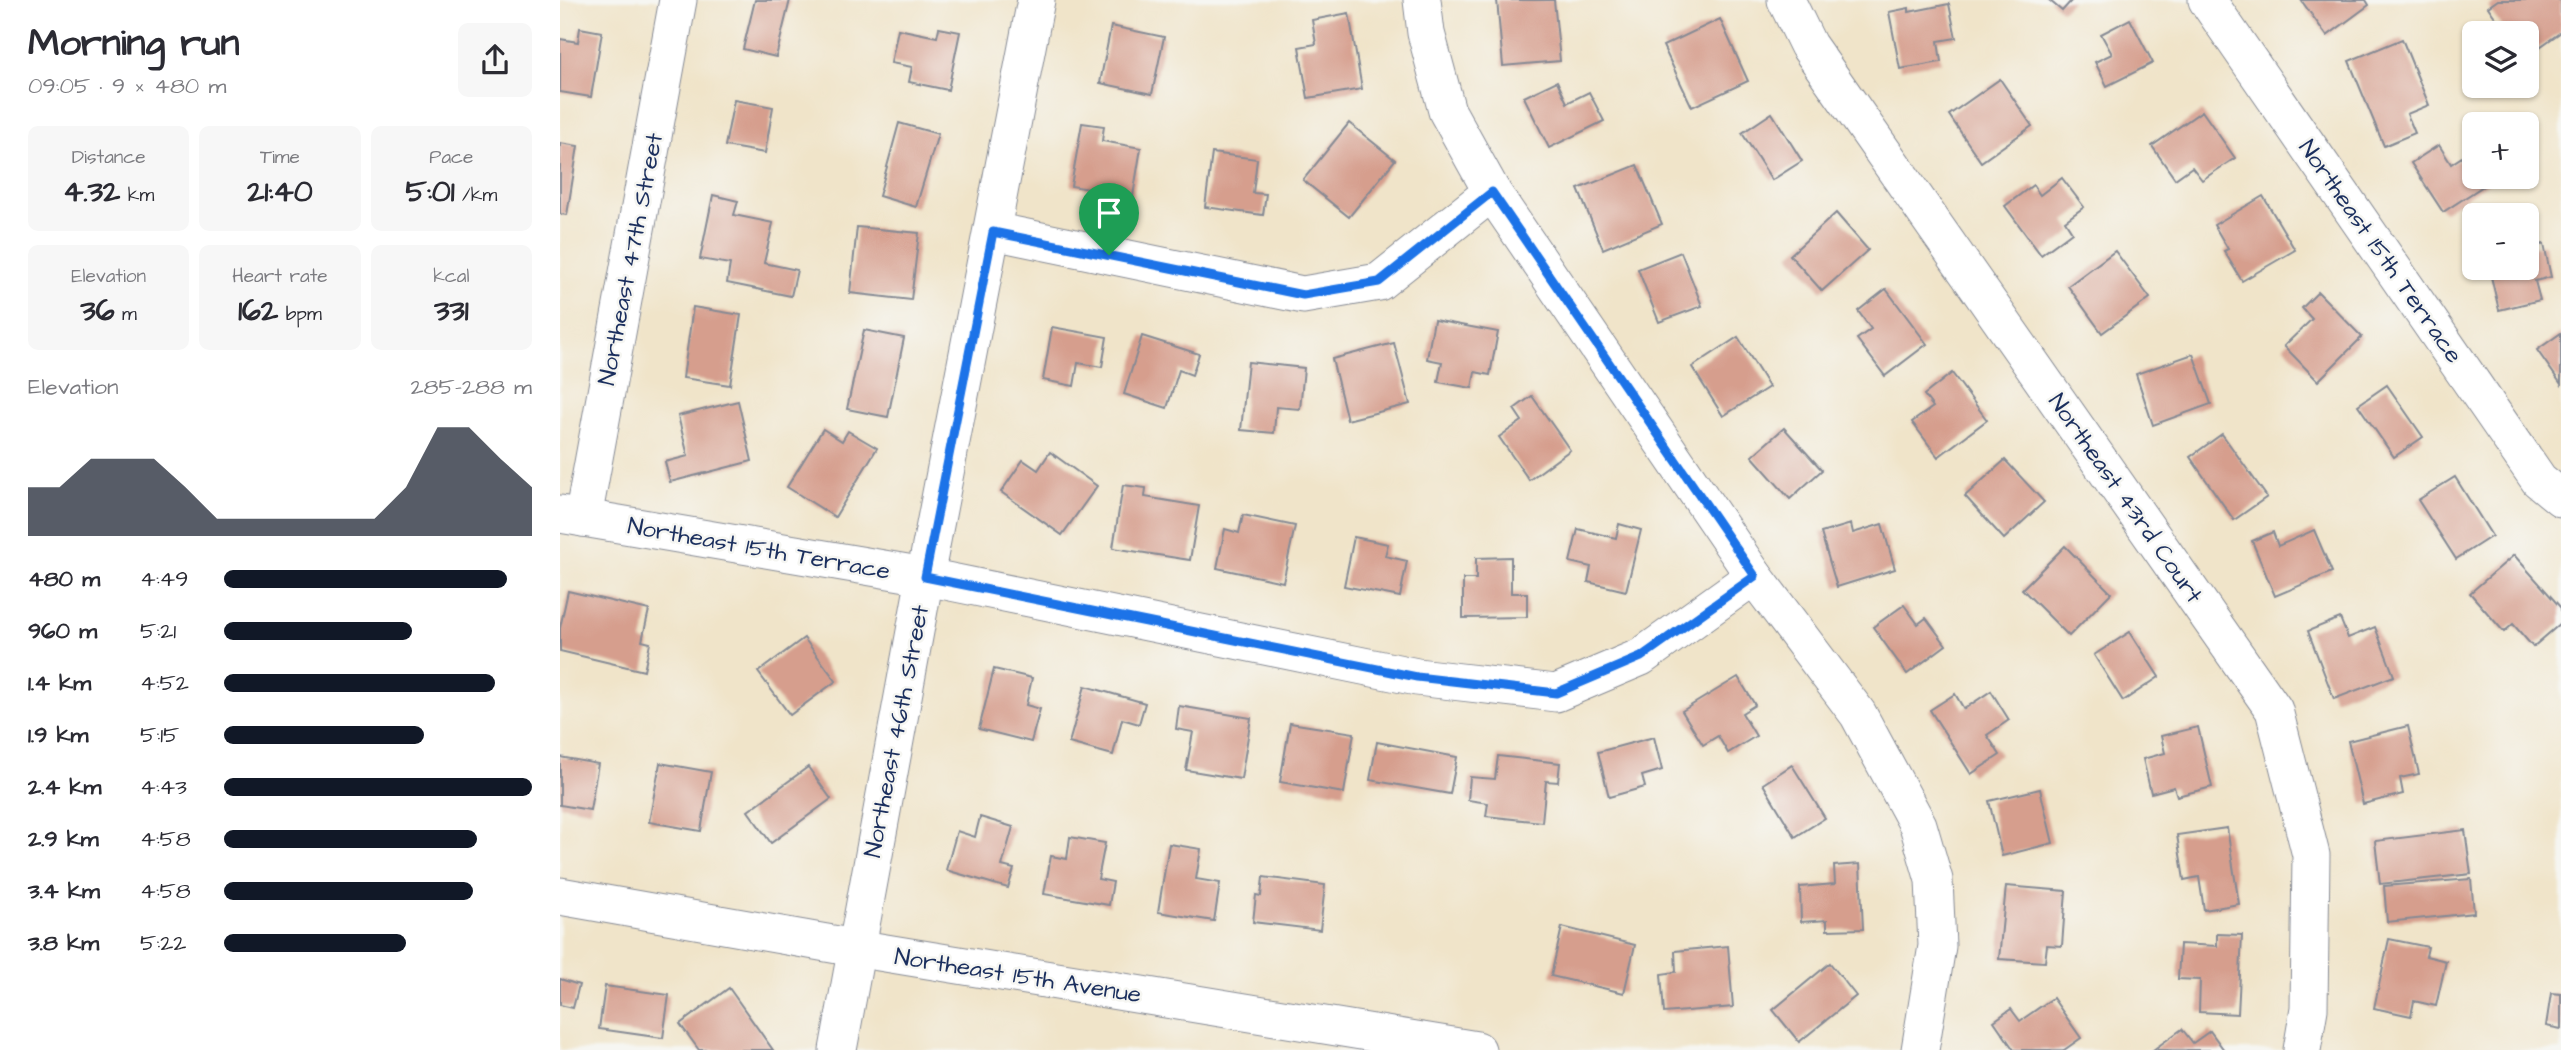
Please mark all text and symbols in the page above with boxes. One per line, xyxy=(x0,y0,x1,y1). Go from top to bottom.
text: Morning run xyxy=(28,18,240,70)
map controls xyxy=(2462,21,2539,280)
button: layers xyxy=(2462,21,2539,98)
button: share xyxy=(458,23,532,97)
text: 09:05 · 9 × 480 m xyxy=(28,70,226,102)
button: + xyxy=(2462,112,2539,189)
street label: Northeast 47th Street xyxy=(590,130,672,388)
street label: Northeast 15th Terrace xyxy=(2290,133,2470,370)
text: Distance xyxy=(72,144,146,171)
text: Time xyxy=(260,144,300,171)
text: Pace xyxy=(429,144,473,171)
text: 4.32 xyxy=(63,171,120,213)
text: 21:40 xyxy=(247,171,313,213)
text: 5:01 xyxy=(405,171,454,213)
text: km xyxy=(120,182,154,209)
text: /km xyxy=(454,182,497,209)
pin xyxy=(1079,183,1139,255)
icon: arrive xyxy=(1090,194,1128,232)
button: − xyxy=(2462,203,2539,280)
text: Elevation xyxy=(71,263,146,290)
text: Heart rate xyxy=(232,263,328,290)
text: kcal xyxy=(433,263,470,290)
text: 36 xyxy=(80,290,115,332)
text: 162 xyxy=(238,290,278,332)
text: 331 xyxy=(434,290,469,332)
text: m xyxy=(115,301,137,328)
text: bpm xyxy=(278,301,322,328)
text: Elevation xyxy=(28,371,119,403)
text: 285–288 m xyxy=(410,371,532,403)
street label: Northeast 43rd Court xyxy=(2040,387,2211,611)
street label: Northeast 15th Terrace xyxy=(625,509,893,589)
text: 480 m xyxy=(28,563,100,595)
text: 4:49 xyxy=(140,563,188,595)
street label: Northeast 46th Street xyxy=(856,602,938,860)
text: 960 m xyxy=(28,615,97,647)
text: 5:21 xyxy=(140,615,176,647)
text: 1.4 km xyxy=(28,667,91,699)
text: 4:52 xyxy=(140,667,189,699)
text: 1.9 km xyxy=(28,719,89,751)
text: 5:15 xyxy=(140,719,179,751)
text: 2.4 km xyxy=(28,771,101,803)
text: 4:43 xyxy=(140,771,187,803)
text: 2.9 km xyxy=(28,823,99,855)
text: 4:58 xyxy=(140,823,191,855)
text: 3.4 km xyxy=(28,875,100,907)
text: 4:58 xyxy=(140,875,191,907)
text: 3.8 km xyxy=(28,927,99,959)
text: 5:22 xyxy=(140,927,186,959)
street label: Northeast 15th Avenue xyxy=(892,940,1144,1012)

